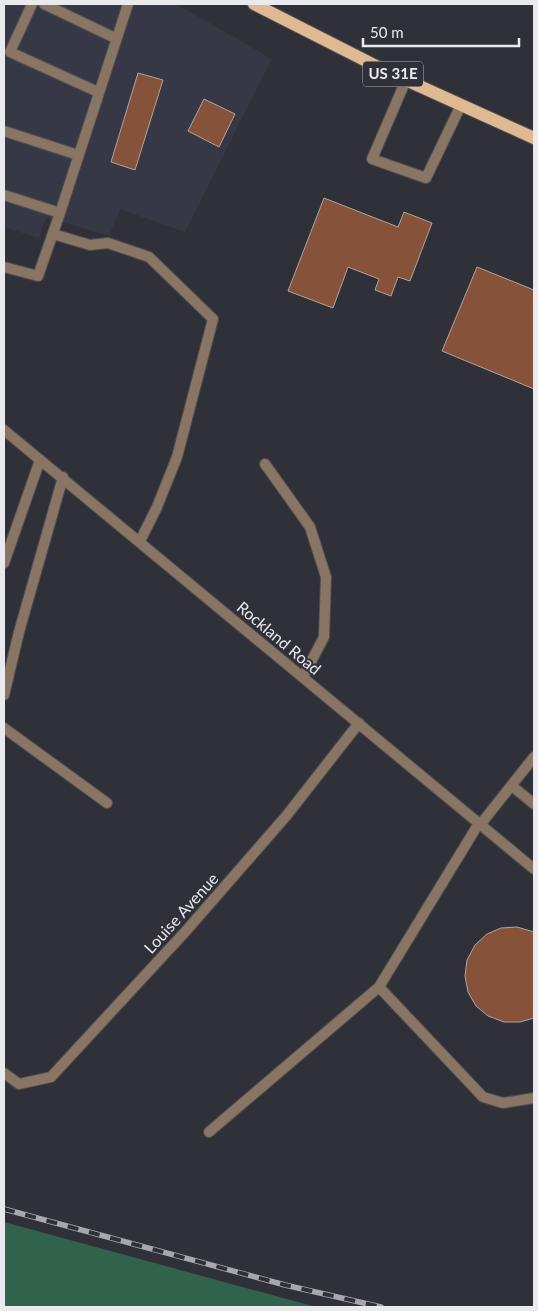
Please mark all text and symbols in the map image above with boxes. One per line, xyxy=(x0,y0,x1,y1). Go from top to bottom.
scale bar xyxy=(363,15,519,47)
text: 50 m xyxy=(370,23,404,41)
road number: US 31E xyxy=(363,62,423,86)
street label: Rockland Road xyxy=(234,597,325,678)
street label: Louise Avenue xyxy=(140,869,222,957)

